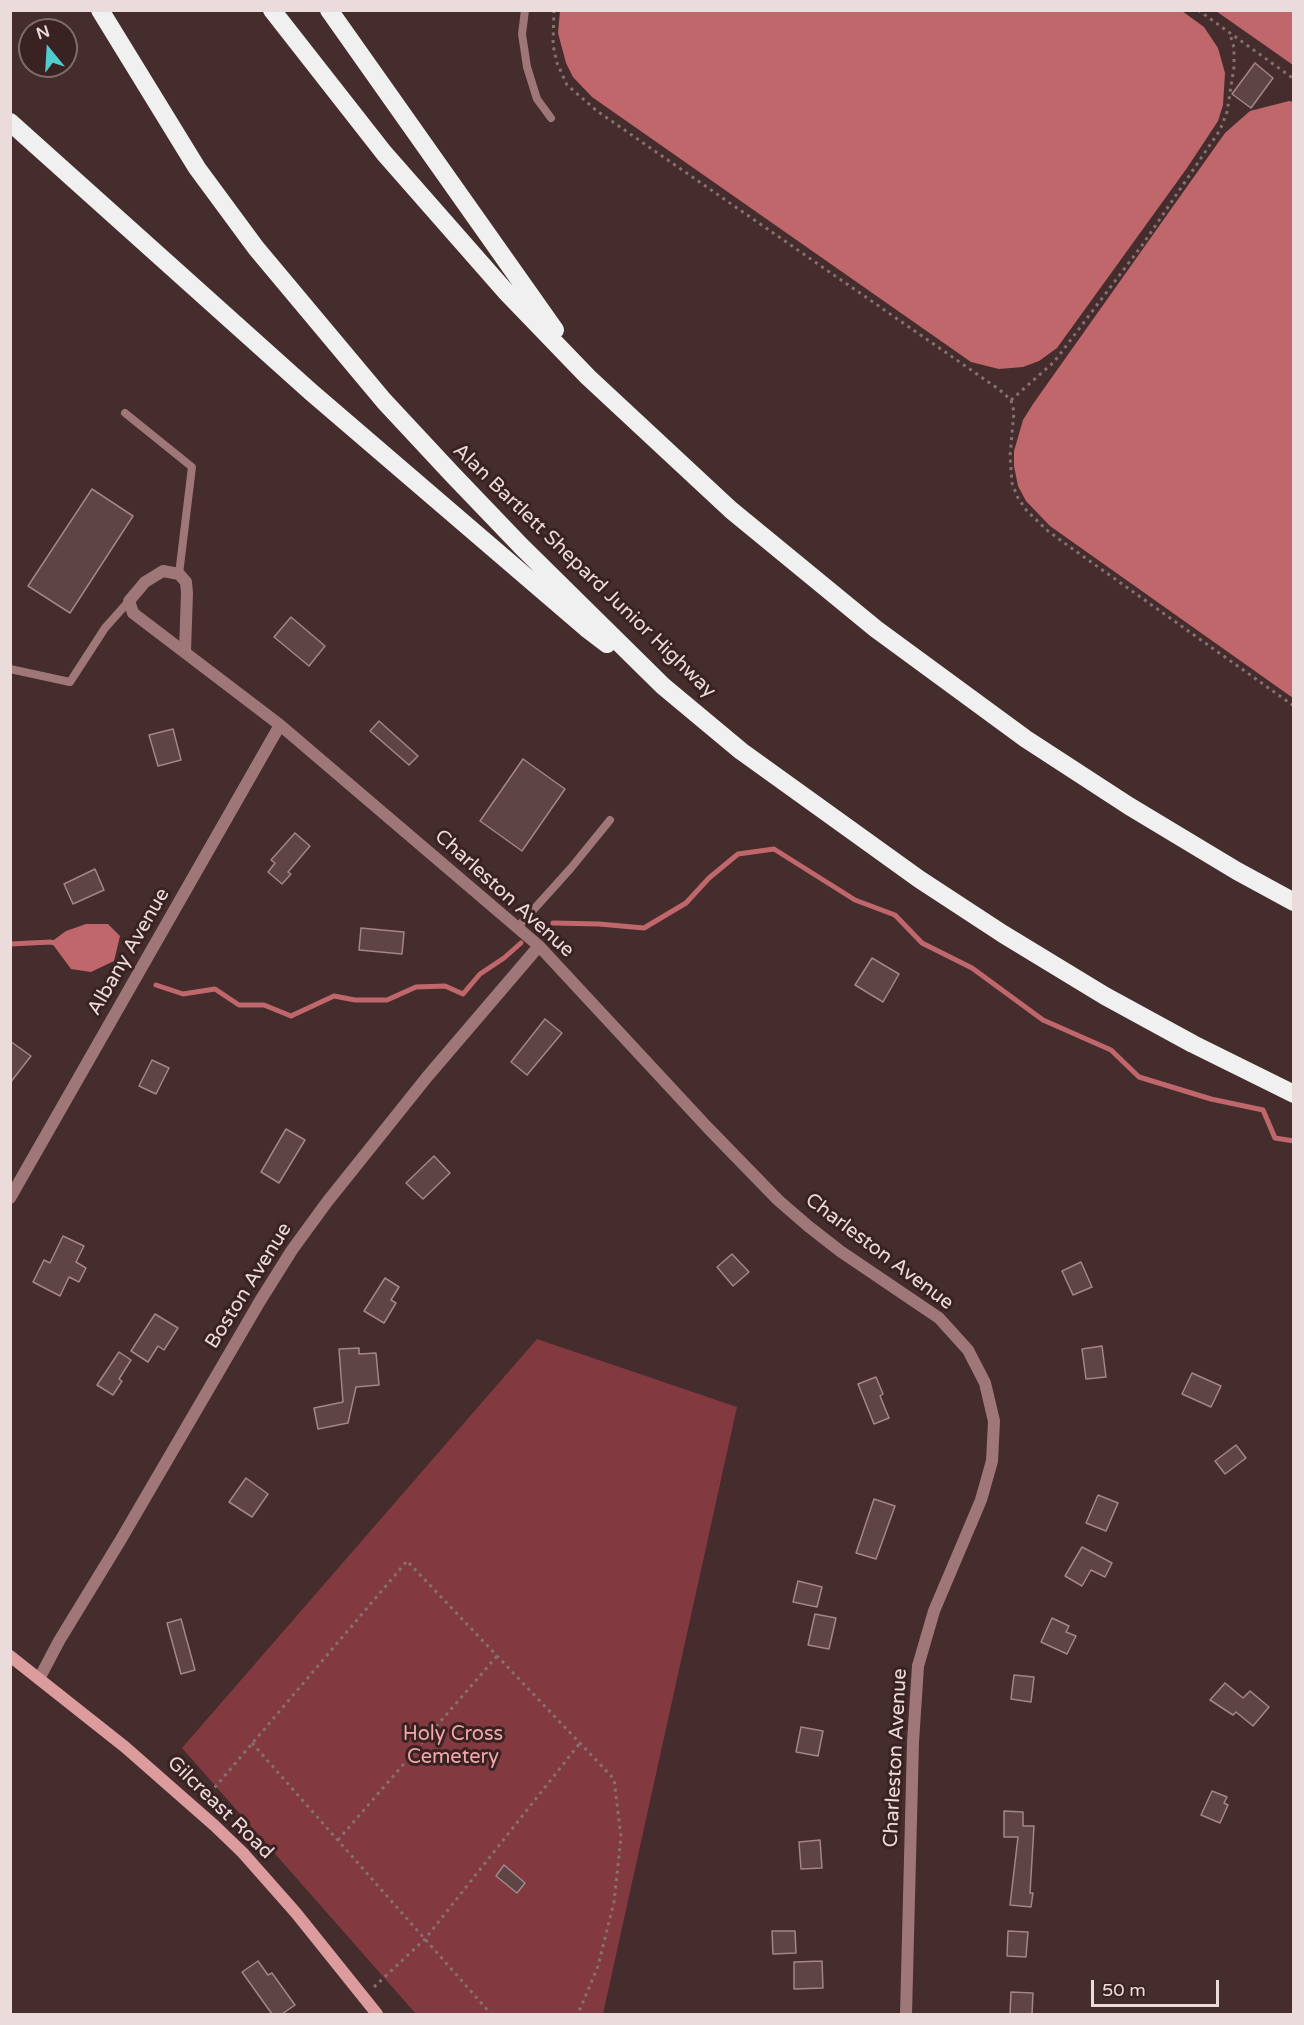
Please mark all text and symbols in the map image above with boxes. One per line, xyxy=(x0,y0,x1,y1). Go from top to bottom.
north arrow xyxy=(18,18,78,78)
text: N xyxy=(34,21,52,44)
street label: Alan Bartlett Shepard Junior Highway xyxy=(448,439,720,703)
street label: Charleston Avenue xyxy=(429,825,579,963)
street label: Albany Avenue xyxy=(83,884,175,1020)
street label: Charleston Avenue xyxy=(800,1188,958,1316)
street label: Boston Avenue xyxy=(201,1219,297,1353)
street label: Charleston Avenue xyxy=(879,1668,913,1848)
park label: Holy Cross Cemetery xyxy=(403,1723,503,1770)
street label: Gilcreast Road xyxy=(162,1751,278,1865)
scale bar xyxy=(1094,1968,1222,2006)
text: 50 m xyxy=(1102,1979,1146,2001)

